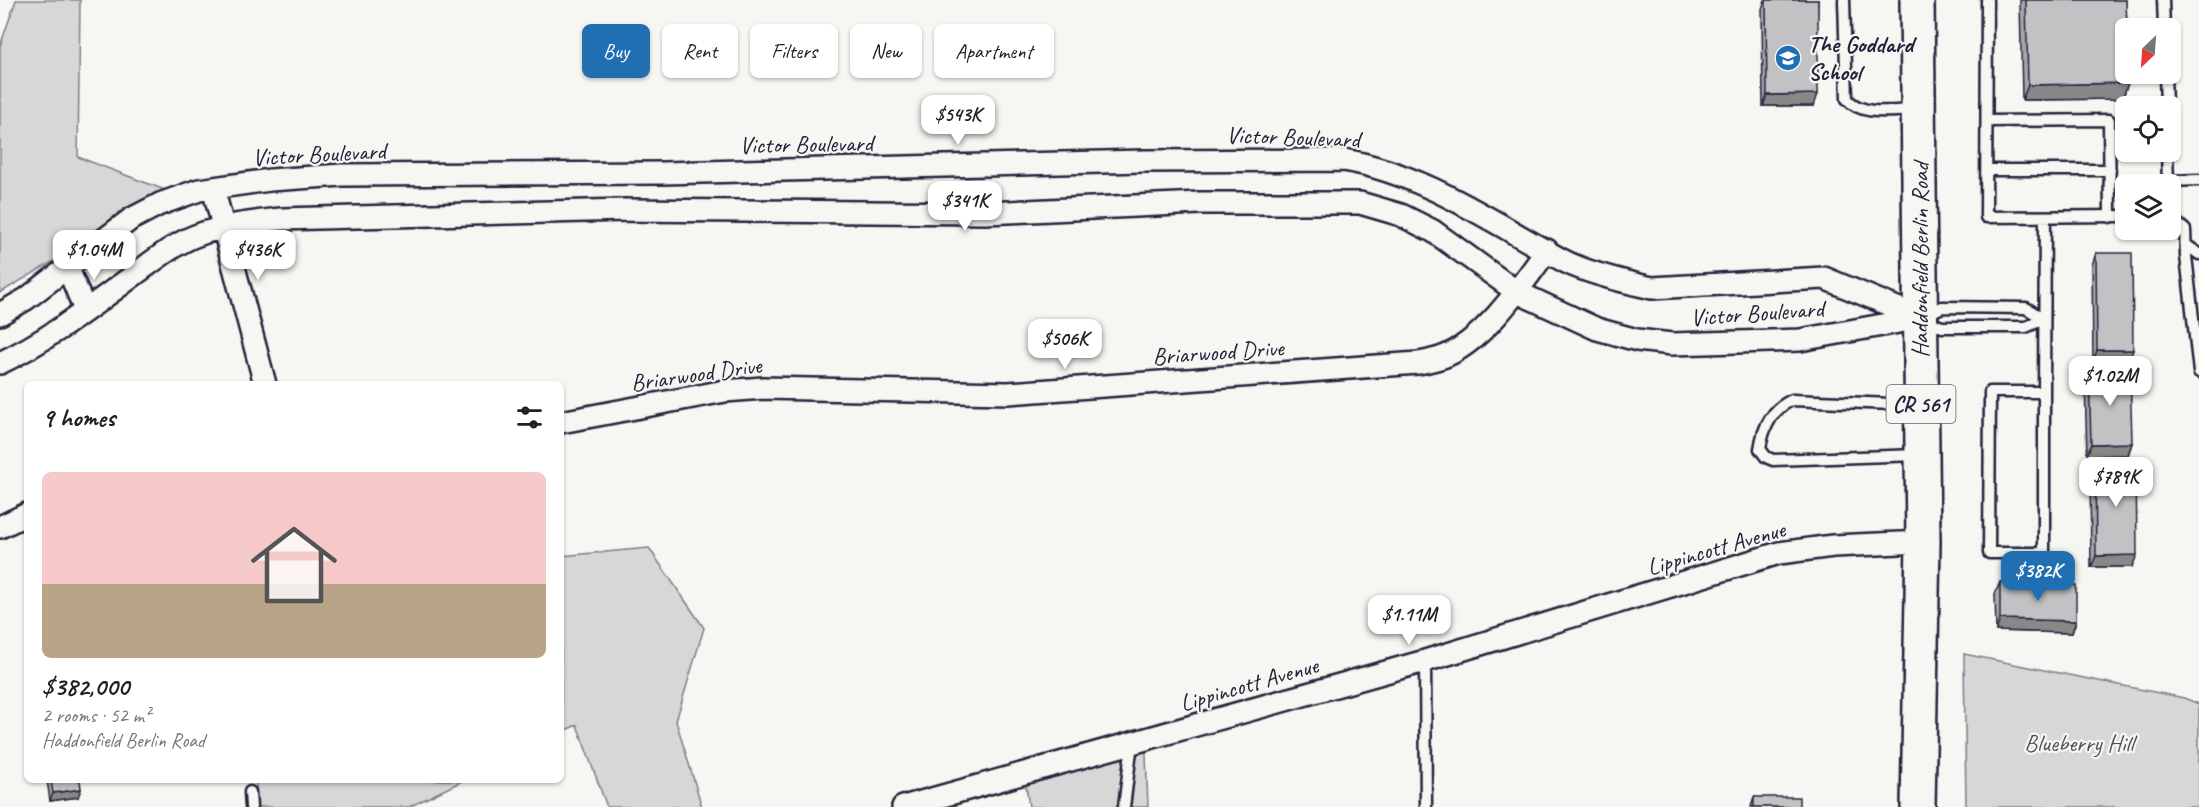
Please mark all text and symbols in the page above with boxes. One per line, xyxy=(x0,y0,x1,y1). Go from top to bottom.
north arrow xyxy=(2115,18,2181,84)
map controls xyxy=(2115,18,2181,240)
chip: Buy xyxy=(582,24,650,78)
chip: Rent xyxy=(662,24,738,78)
chip: Filters xyxy=(750,24,838,78)
chip: New xyxy=(850,24,922,78)
chip: Apartment xyxy=(934,24,1054,78)
place label: The Goddard School xyxy=(1808,29,1917,87)
school or university icon: The Goddard School xyxy=(1773,43,1803,73)
pin: $543K xyxy=(916,95,1000,146)
button: locate xyxy=(2115,96,2181,162)
text: $543K xyxy=(935,102,981,127)
street label: Victor Boulevard xyxy=(1226,120,1364,154)
street label: Victor Boulevard xyxy=(739,128,877,160)
street label: Victor Boulevard xyxy=(252,135,390,172)
street label: Haddonfield Berlin Road xyxy=(1905,159,1935,358)
button: layers xyxy=(2115,174,2181,240)
pin: $341K xyxy=(923,181,1007,232)
text: $341K xyxy=(942,188,988,213)
pin: $1.04M xyxy=(45,230,143,281)
pin: $436K xyxy=(216,230,300,281)
text: $1.04M xyxy=(67,237,121,262)
text: $436K xyxy=(235,237,281,262)
street label: Victor Boulevard xyxy=(1689,293,1828,333)
pin: $506K xyxy=(1023,319,1107,370)
text: $506K xyxy=(1042,326,1088,351)
street label: Briarwood Drive xyxy=(1151,332,1287,372)
street label: Briarwood Drive xyxy=(629,350,765,398)
pin: $1.02M xyxy=(2061,356,2159,407)
text: $1.02M xyxy=(2083,363,2137,388)
road number: CR 561 xyxy=(1886,385,1956,423)
text: 9 homes xyxy=(42,401,115,434)
icon: filters xyxy=(513,401,546,434)
pin: $789K xyxy=(2074,457,2158,508)
text: $789K xyxy=(2093,464,2139,489)
icon: home xyxy=(240,511,348,619)
street label: Lippincott Avenue xyxy=(1644,513,1791,582)
pin: $382K xyxy=(1996,551,2080,602)
text: $382K xyxy=(2015,558,2061,583)
pin: $1.11M xyxy=(1360,595,1458,646)
text: $1.11M xyxy=(1382,602,1436,627)
street label: Lippincott Avenue xyxy=(1177,649,1324,718)
text: $382,000 xyxy=(42,670,129,703)
text: 2 rooms · 52 m² xyxy=(42,703,150,728)
text: Haddonfield Berlin Road xyxy=(42,728,205,753)
park label: Blueberry Hill xyxy=(2024,728,2138,758)

